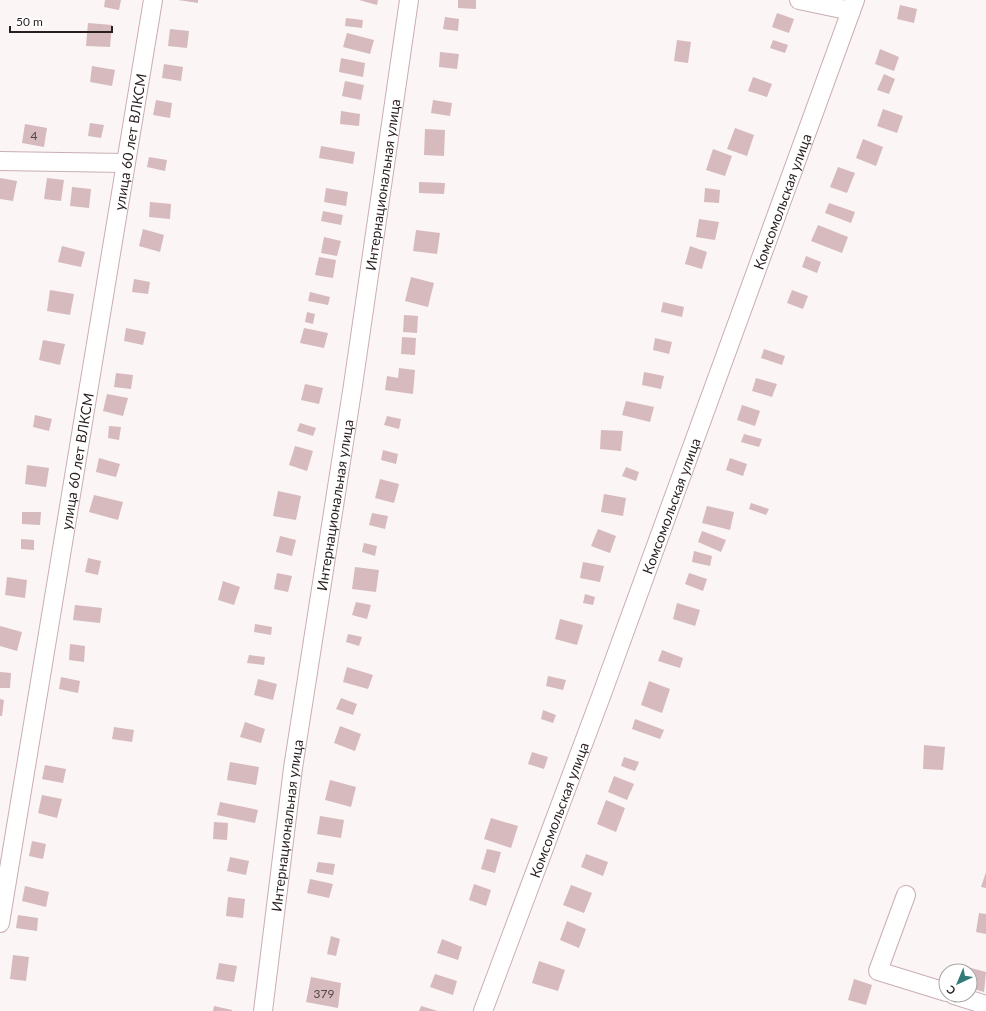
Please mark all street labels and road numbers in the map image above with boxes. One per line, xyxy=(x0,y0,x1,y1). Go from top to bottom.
street label: улица 60 лет ВЛКСМ xyxy=(110,72,149,211)
street label: Интернациональная улица xyxy=(361,98,403,272)
street label: Комсомольская улица xyxy=(749,131,814,272)
street label: улица 60 лет ВЛКСМ xyxy=(57,392,96,531)
street label: Интернациональная улица xyxy=(312,418,356,592)
street label: Комсомольская улица xyxy=(638,435,703,576)
street label: Интернациональная улица xyxy=(267,738,306,912)
street label: Комсомольская улица xyxy=(525,740,592,880)

